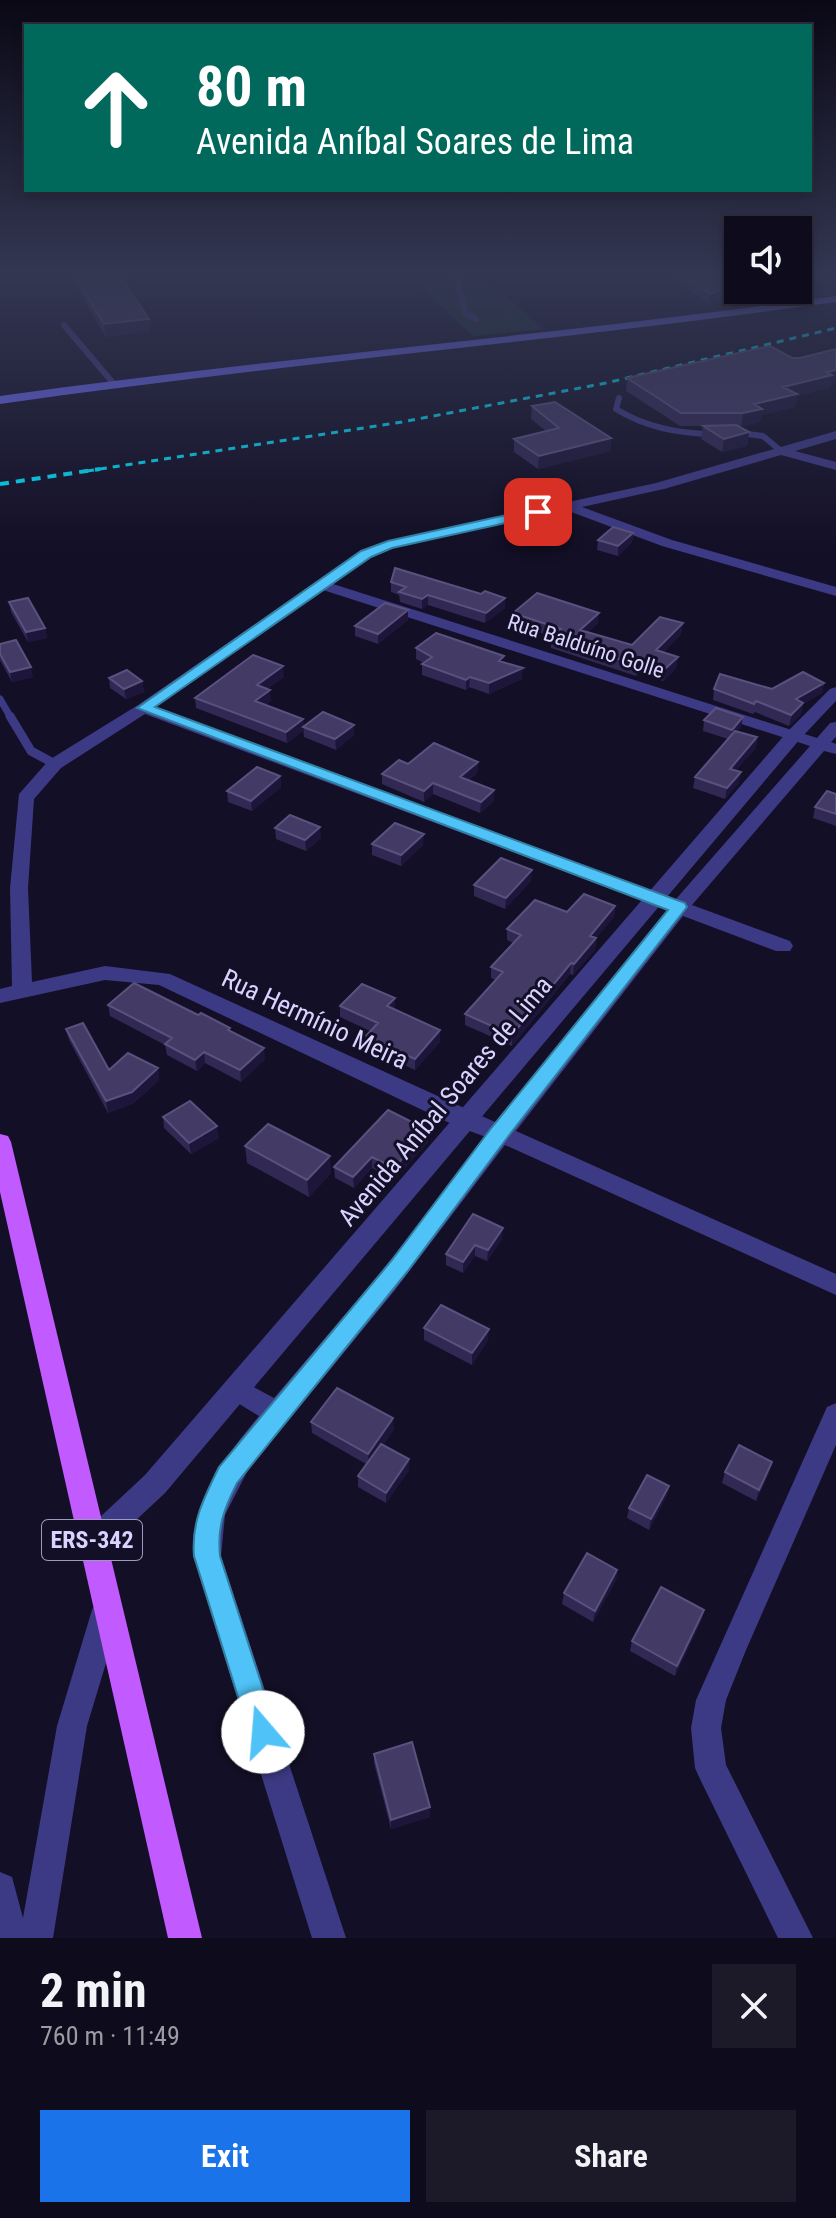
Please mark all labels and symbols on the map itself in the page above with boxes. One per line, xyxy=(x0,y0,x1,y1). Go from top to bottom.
pin xyxy=(504,478,572,546)
street label: Rua Balduíno Golle xyxy=(504,609,668,683)
street label: Rua Hermínio Meira xyxy=(217,963,413,1075)
street label: Avenida Aníbal Soares de Lima xyxy=(332,970,558,1232)
road number: ERS-342 xyxy=(42,1520,142,1560)
position arrow xyxy=(221,1690,305,1774)

